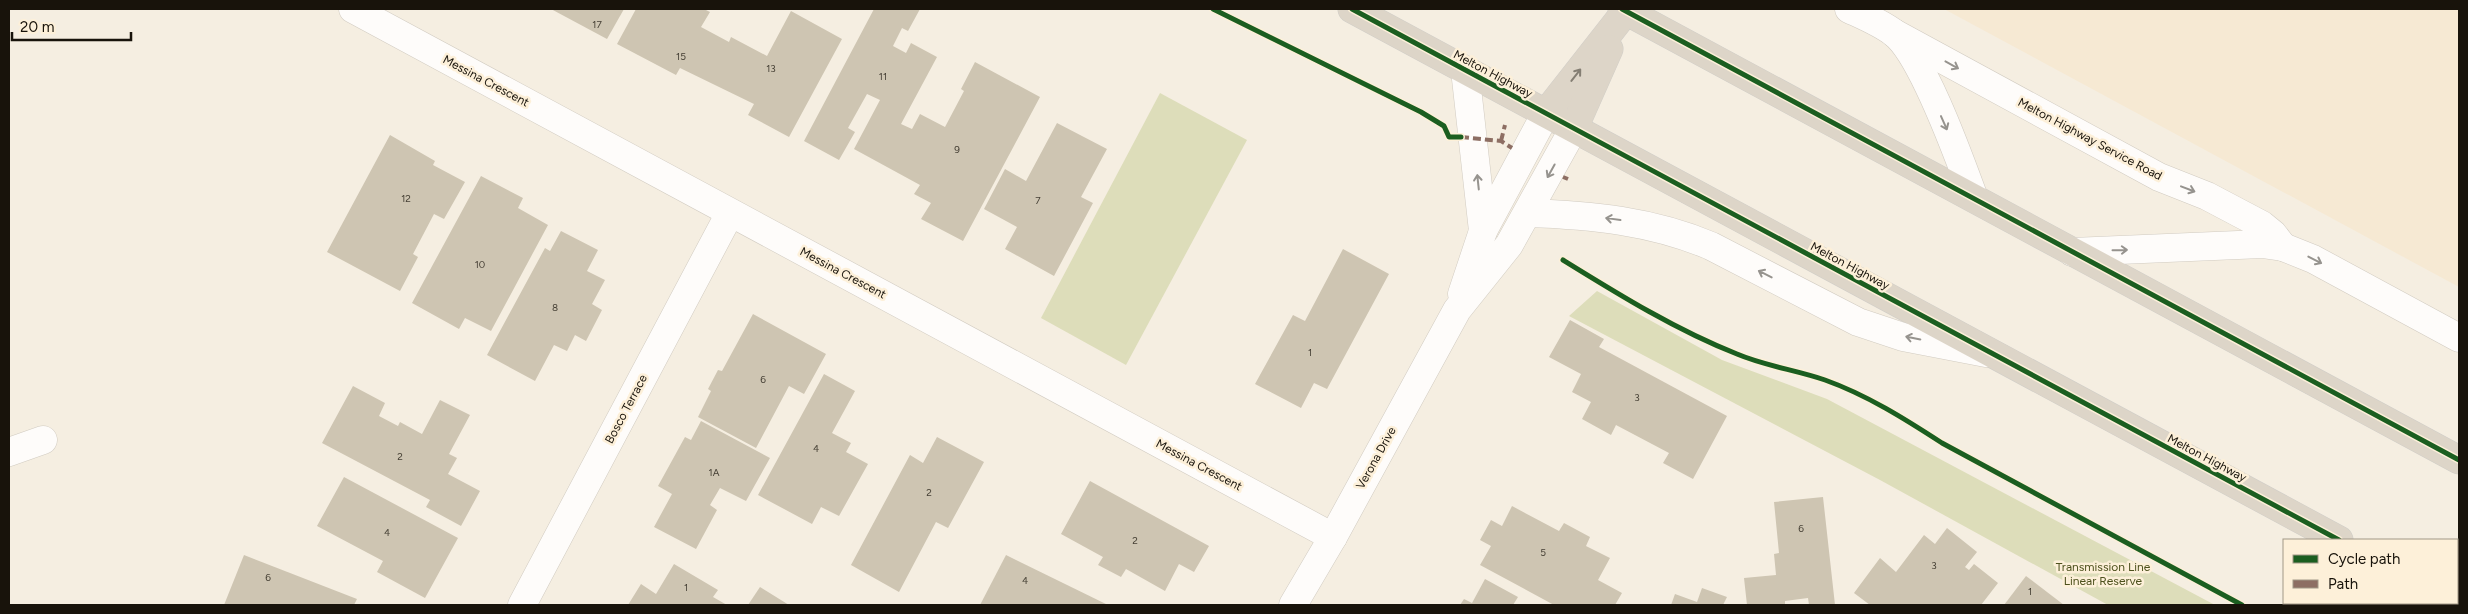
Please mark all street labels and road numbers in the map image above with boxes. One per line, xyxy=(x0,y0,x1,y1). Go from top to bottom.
street label: Melton Highway xyxy=(1451,47,1536,101)
street label: Messina Crescent xyxy=(441,52,532,110)
street label: Melton Highway Service Road xyxy=(2016,95,2164,183)
street label: Melton Highway xyxy=(1808,239,1893,293)
street label: Messina Crescent xyxy=(798,244,889,302)
street label: Bosco Terrace xyxy=(602,372,650,446)
street label: Verona Drive xyxy=(1353,424,1399,492)
street label: Melton Highway xyxy=(2165,431,2250,485)
street label: Messina Crescent xyxy=(1154,436,1245,494)

